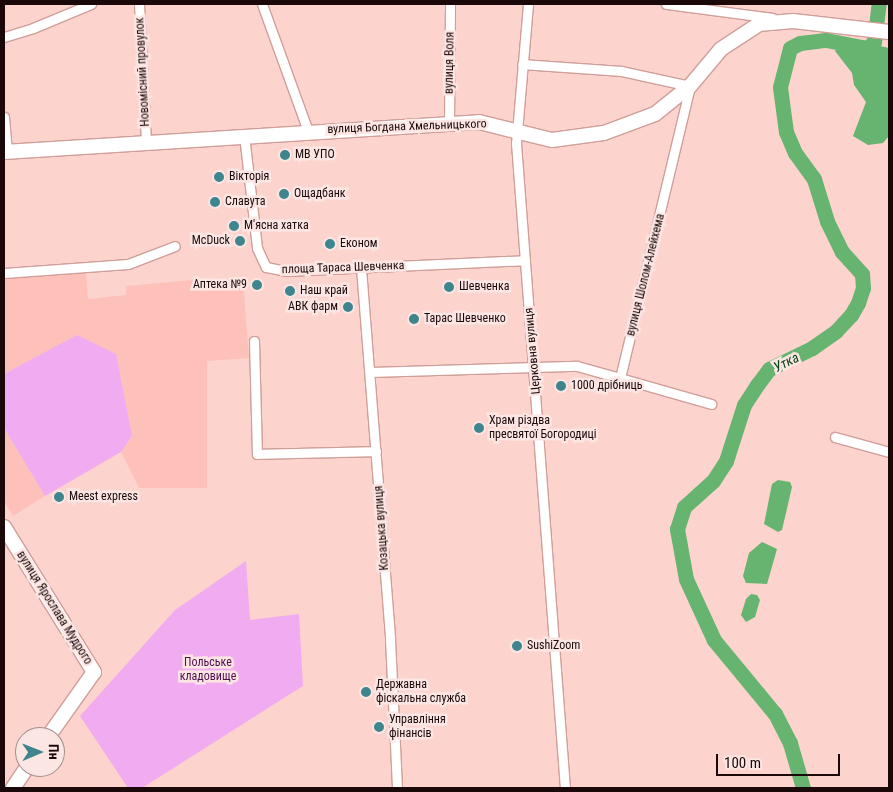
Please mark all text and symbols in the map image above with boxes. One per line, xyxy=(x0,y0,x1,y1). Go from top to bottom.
street label: Новомісний провулок xyxy=(133,17,153,127)
street label: вулиця Воля xyxy=(442,32,458,94)
street label: вулиця Богдана Хмельницького xyxy=(327,117,487,137)
place label: МВ УПО xyxy=(295,148,335,162)
marker: МВ УПО xyxy=(279,149,291,161)
place label: Вікторія xyxy=(229,170,269,184)
marker: Вікторія xyxy=(213,171,225,183)
place label: Ощадбанк xyxy=(294,187,346,201)
marker: Ощадбанк xyxy=(278,188,290,200)
place label: Славута xyxy=(225,195,265,209)
marker: Славута xyxy=(209,196,221,208)
street label: вулиця Шолом-Алейхема xyxy=(624,212,668,338)
place label: М'ясна хатка xyxy=(244,219,309,233)
marker: М'ясна хатка xyxy=(228,220,240,232)
place label: McDuck xyxy=(192,234,230,248)
marker: McDuck xyxy=(234,235,246,247)
place label: Економ xyxy=(340,237,378,251)
marker: Економ xyxy=(324,238,336,250)
street label: площа Тараса Шевченка xyxy=(281,259,405,277)
place label: Аптека №9 xyxy=(193,278,247,292)
marker: Аптека №9 xyxy=(251,279,263,291)
place label: Шевченка xyxy=(459,280,509,294)
marker: Шевченка xyxy=(443,281,455,293)
place label: Наш край xyxy=(300,284,348,298)
marker: Наш край xyxy=(284,285,296,297)
place label: АВК фарм xyxy=(288,300,338,314)
marker: АВК фарм xyxy=(342,301,354,313)
street label: Церковна вулиця xyxy=(522,307,544,395)
place label: Тарас Шевченко xyxy=(424,312,506,326)
marker: Тарас Шевченко xyxy=(408,313,420,325)
water label: Утка xyxy=(770,349,802,375)
place label: 1000 дрібниць xyxy=(571,379,643,393)
marker: 1000 дрібниць xyxy=(555,380,567,392)
place label: Храм різдва пресвятої Богородиці xyxy=(489,414,597,442)
marker: Храм різдва пресвятої Богородиці xyxy=(473,422,485,434)
street label: Козацька вулиця xyxy=(372,485,392,571)
place label: Meest express xyxy=(69,490,138,504)
marker: Meest express xyxy=(53,491,65,503)
street label: вулиця Ярослава Мудрого xyxy=(13,549,95,667)
place label: SushiZoom xyxy=(527,639,580,653)
marker: SushiZoom xyxy=(511,640,523,652)
park label: Польське кладовище xyxy=(180,656,236,684)
place label: Державна фіскальна служба xyxy=(376,678,466,706)
marker: Державна фіскальна служба xyxy=(360,686,372,698)
place label: Управління фінансів xyxy=(389,713,446,741)
marker: Управління фінансів xyxy=(373,721,385,733)
north arrow xyxy=(15,727,65,777)
text: Пн xyxy=(46,744,62,760)
scale bar xyxy=(718,744,842,776)
text: 100 m xyxy=(724,754,761,772)

